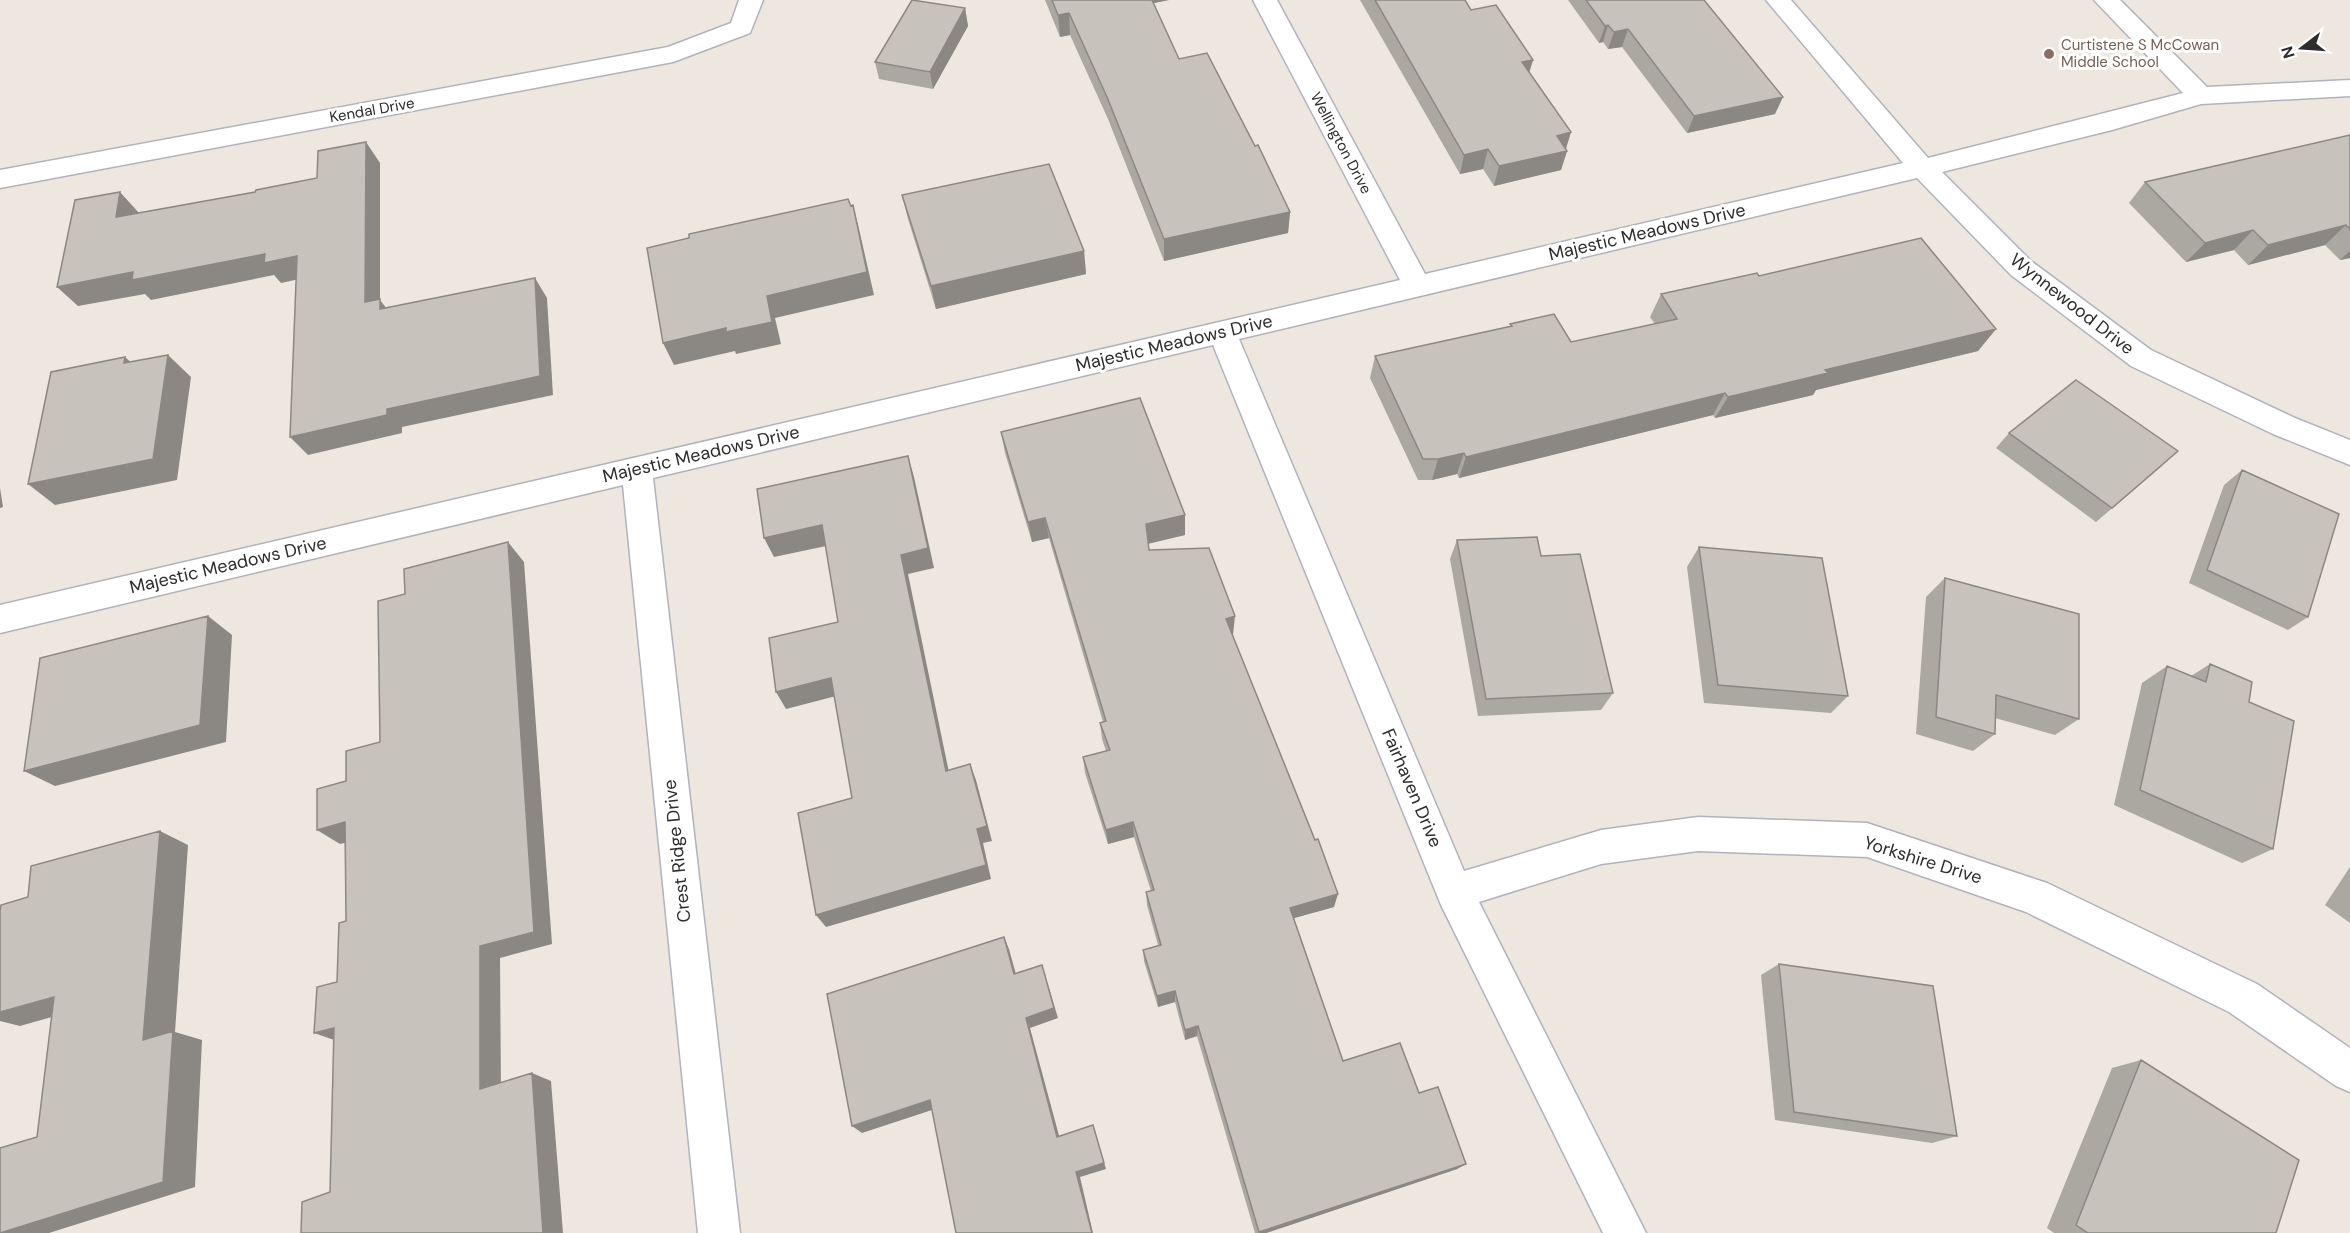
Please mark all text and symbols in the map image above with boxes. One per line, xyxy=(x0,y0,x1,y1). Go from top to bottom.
north arrow xyxy=(2272,18,2332,78)
place label: Curtistene S McCowan Middle School xyxy=(2061,35,2219,72)
text: N xyxy=(2276,44,2300,61)
marker: Curtistene S McCowan Middle School xyxy=(2042,47,2056,61)
street label: Wellington Drive xyxy=(1306,89,1376,197)
street label: Kendal Drive xyxy=(328,93,416,127)
street label: Majestic Meadows Drive xyxy=(1546,198,1748,266)
street label: Wynnewood Drive xyxy=(2005,248,2139,360)
street label: Majestic Meadows Drive xyxy=(1073,309,1275,377)
street label: Majestic Meadows Drive xyxy=(600,420,802,488)
street label: Majestic Meadows Drive xyxy=(127,531,329,599)
street label: Fairhaven Drive xyxy=(1376,725,1448,851)
street label: Crest Ridge Drive xyxy=(658,778,696,924)
street label: Yorkshire Drive xyxy=(1861,831,1985,889)

